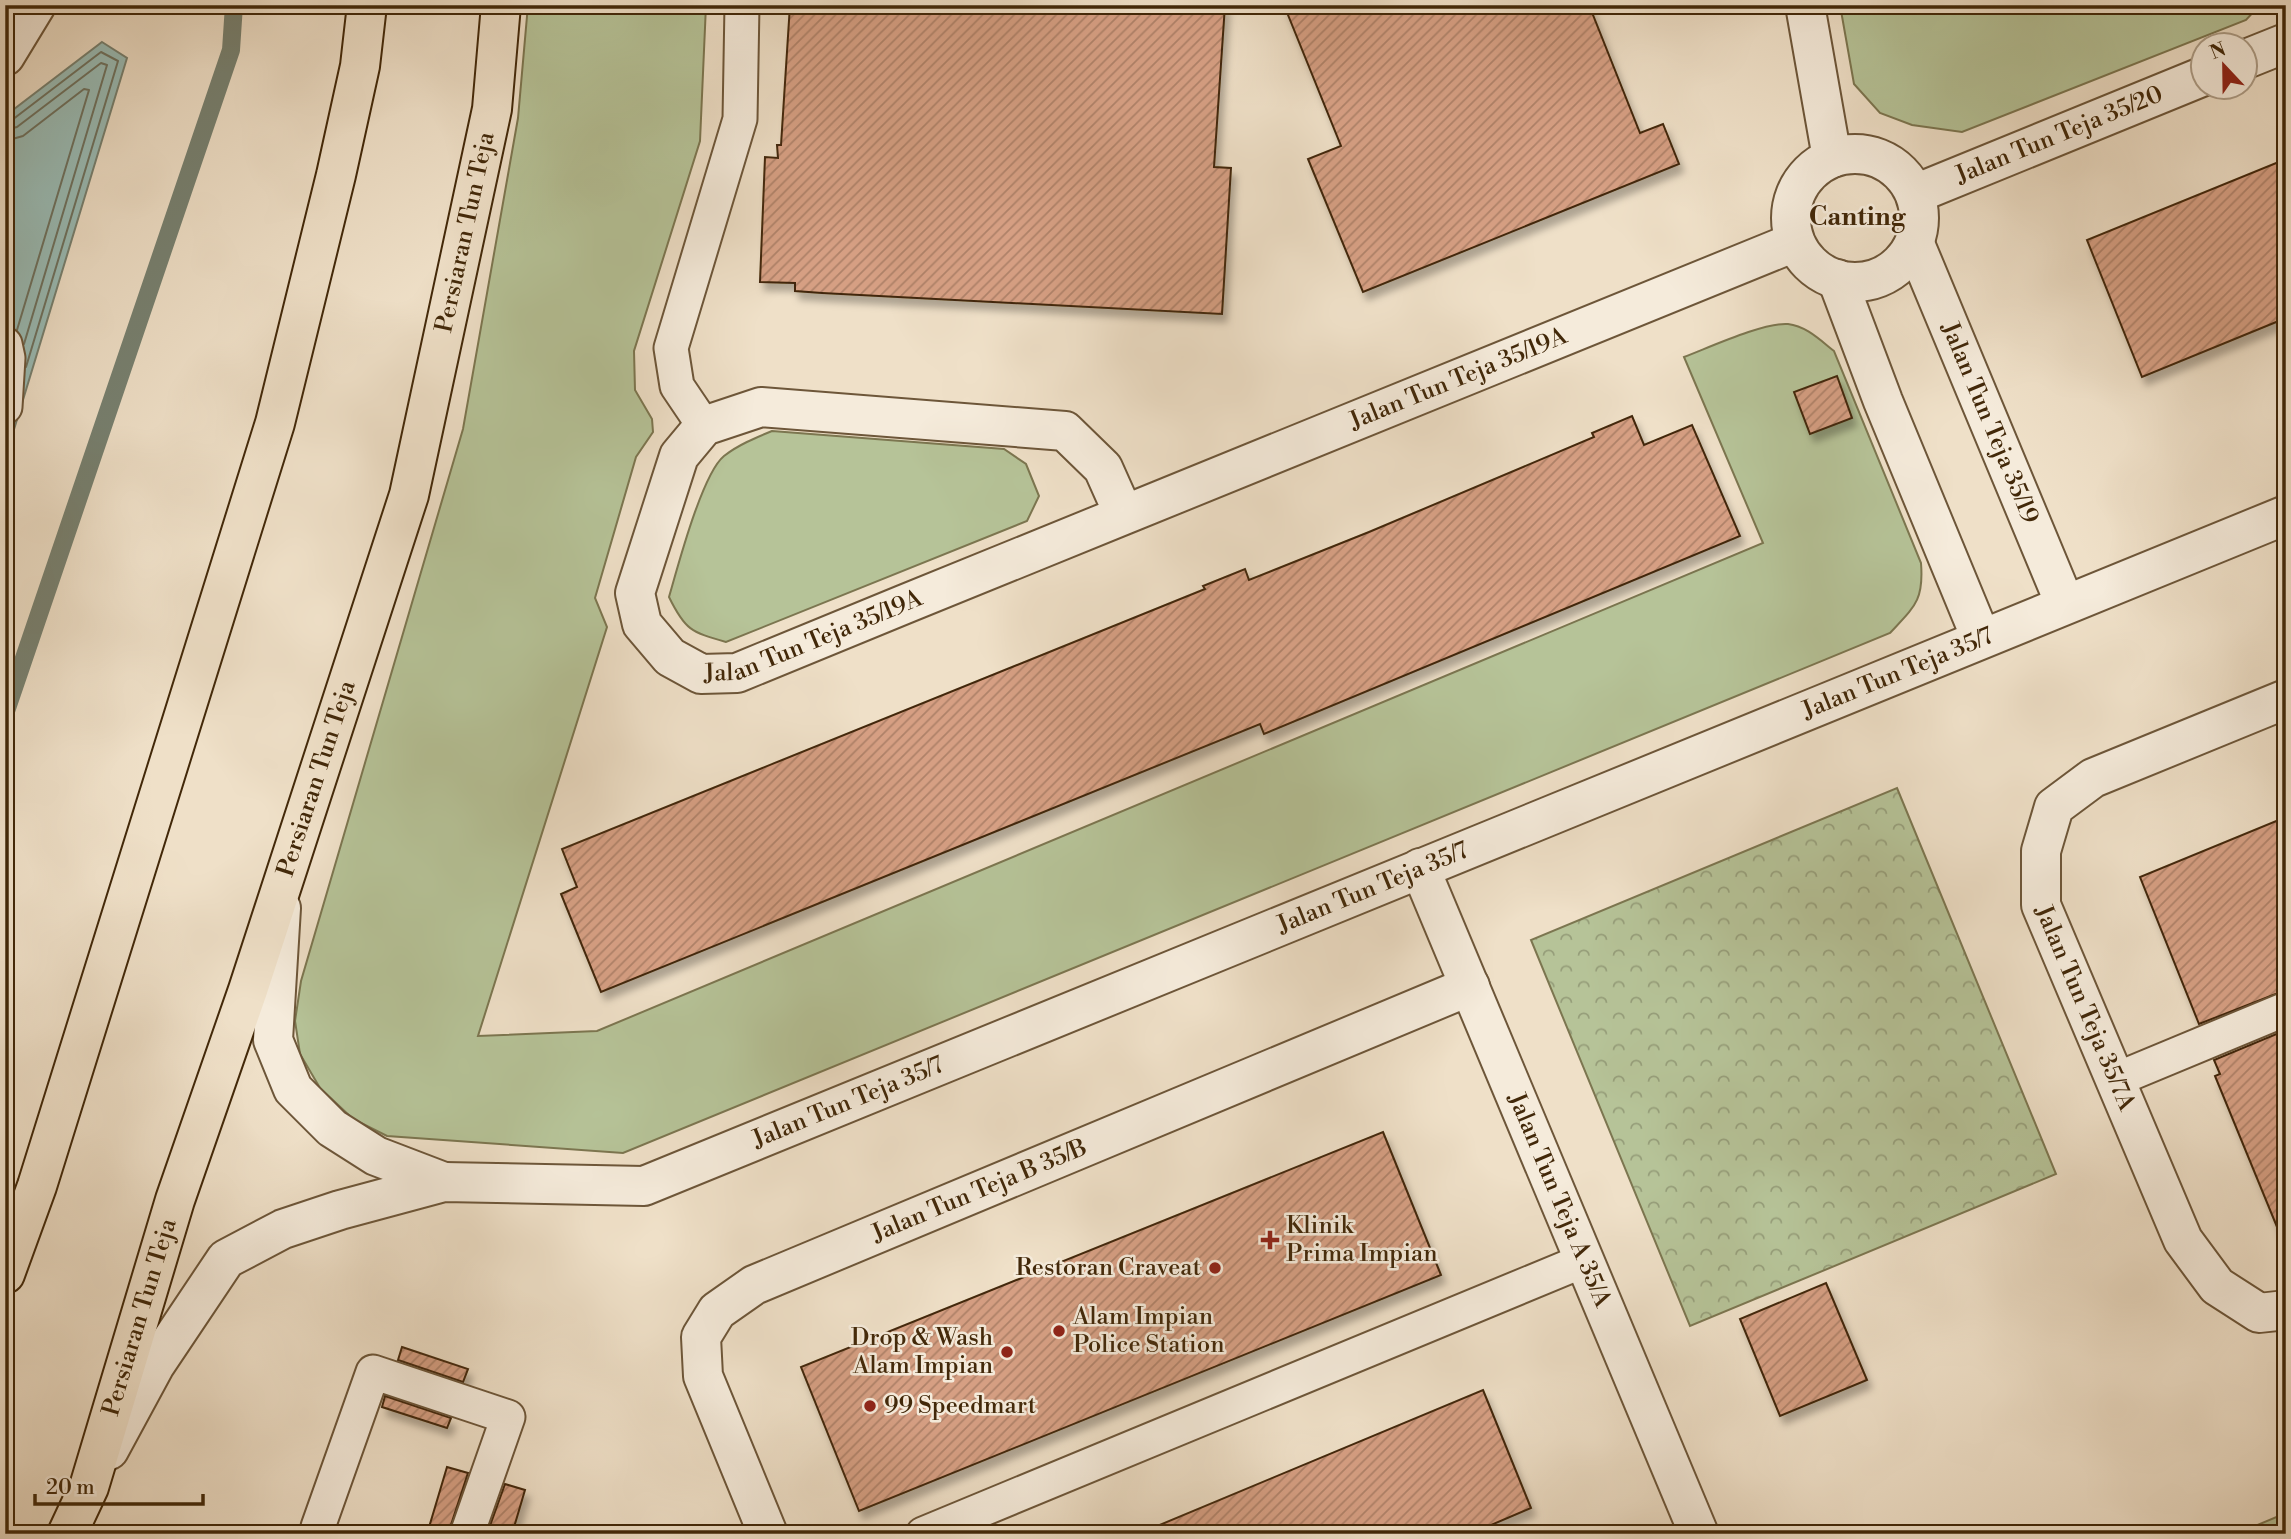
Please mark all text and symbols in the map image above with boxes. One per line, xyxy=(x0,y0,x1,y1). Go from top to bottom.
north arrow xyxy=(2190,32,2260,102)
text: N xyxy=(2207,37,2229,65)
street label: Jalan Tun Teja 35/20 xyxy=(1950,79,2168,191)
street label: Persiaran Tun Teja xyxy=(429,128,502,335)
district label: Canting xyxy=(1809,201,1907,233)
street label: Jalan Tun Teja 35/19 xyxy=(1934,317,2045,528)
street label: Jalan Tun Teja 35/19A xyxy=(1344,321,1572,437)
street label: Jalan Tun Teja 35/19A xyxy=(703,583,927,689)
street label: Jalan Tun Teja 35/7 xyxy=(1797,621,1998,726)
street label: Persiaran Tun Teja xyxy=(271,676,363,881)
street label: Jalan Tun Teja 35/7 xyxy=(1272,836,1473,941)
street label: Jalan Tun Teja 35/7A xyxy=(2028,900,2142,1116)
street label: Jalan Tun Teja 35/7 xyxy=(747,1050,948,1155)
street label: Jalan Tun Teja A 35/A xyxy=(1501,1087,1617,1312)
street label: Jalan Tun Teja B 35/B xyxy=(866,1133,1092,1249)
place label: Klinik Prima Impian xyxy=(1286,1211,1438,1269)
street label: Persiaran Tun Teja xyxy=(96,1214,184,1420)
marker: Klinik Prima Impian xyxy=(1260,1230,1280,1250)
place label: Restoran Craveat xyxy=(1015,1253,1201,1283)
marker: Restoran Craveat xyxy=(1207,1260,1223,1276)
place label: Alam Impian Police Station xyxy=(1072,1302,1225,1360)
place label: Drop & Wash Alam Impian xyxy=(851,1323,993,1381)
marker: Alam Impian Police Station xyxy=(1051,1323,1067,1339)
marker: Drop & Wash Alam Impian xyxy=(999,1344,1015,1360)
place label: 99 Speedmart xyxy=(884,1391,1037,1421)
marker: 99 Speedmart xyxy=(862,1398,878,1414)
scale bar xyxy=(35,1462,203,1506)
text: 20 m xyxy=(46,1475,95,1501)

